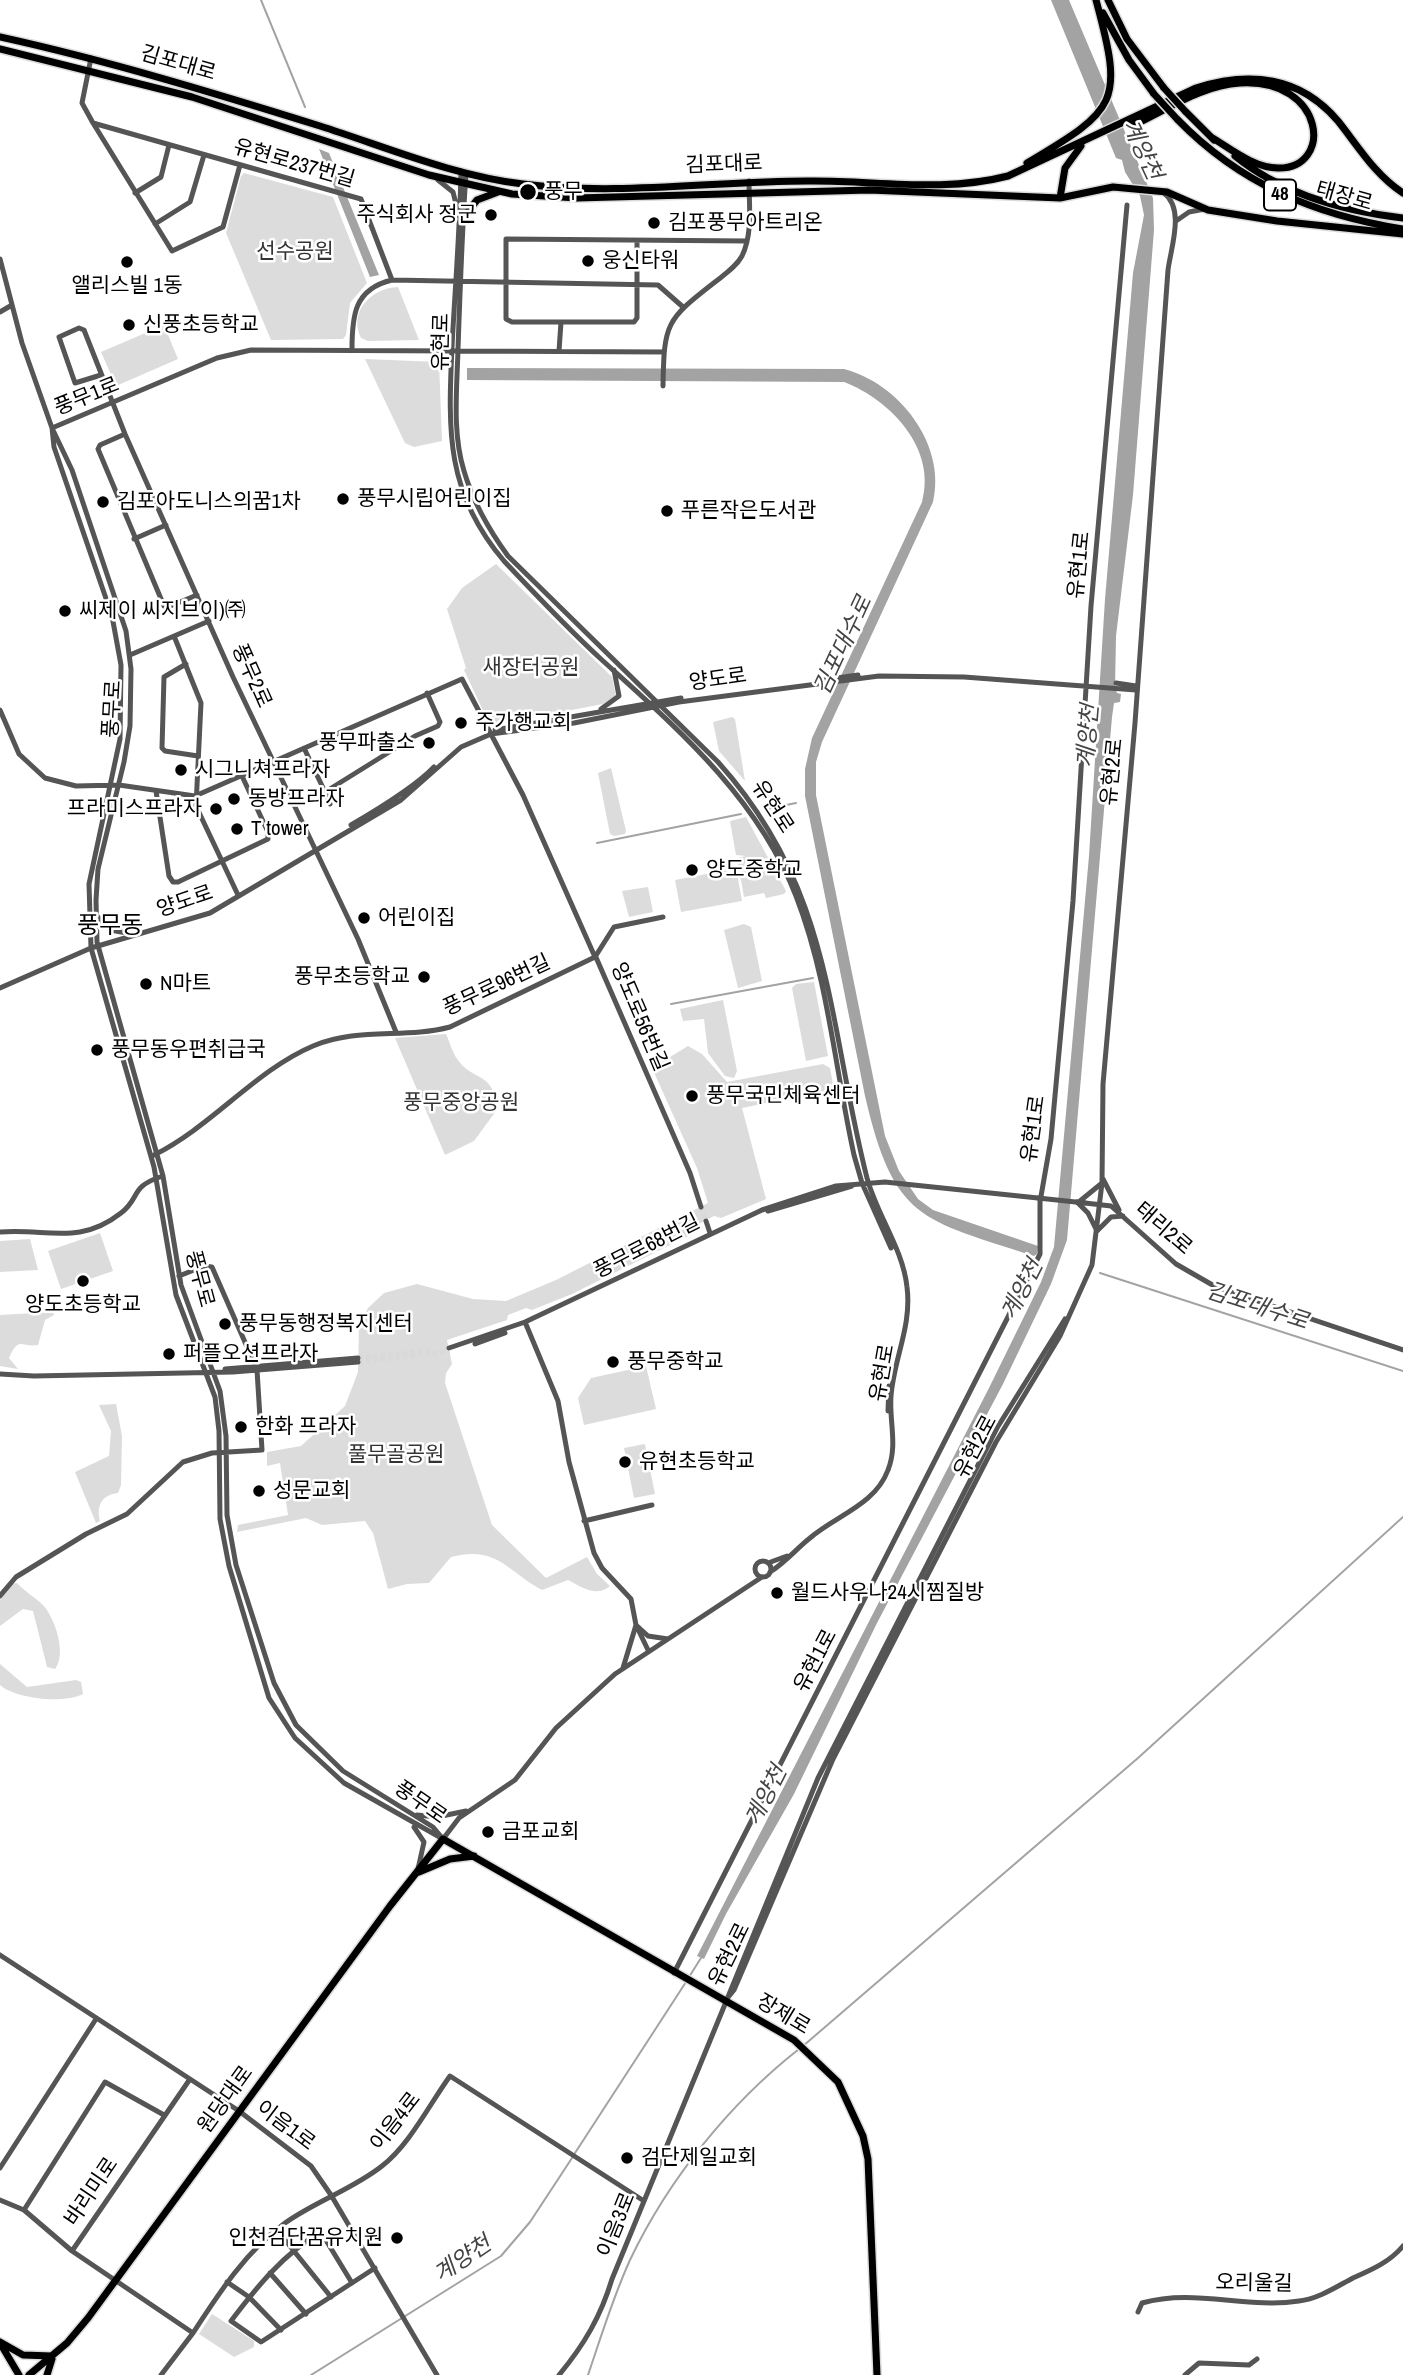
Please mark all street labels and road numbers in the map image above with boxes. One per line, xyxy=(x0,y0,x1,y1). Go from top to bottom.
street label: 김포대로 xyxy=(137,41,219,87)
street label: 유현로237번길 xyxy=(230,135,358,193)
street label: 김포대로 xyxy=(685,151,763,179)
street label: 태장로 xyxy=(1313,177,1375,217)
road number: 48 xyxy=(1264,180,1296,210)
street label: 유현로 xyxy=(429,313,455,371)
street label: 풍무1로 xyxy=(51,373,123,421)
street label: 유현1로 xyxy=(1064,530,1096,600)
street label: 풍무2로 xyxy=(226,640,276,712)
street label: 양도로 xyxy=(688,663,748,697)
street label: 풍무로 xyxy=(99,679,127,739)
street label: 유현2로 xyxy=(1097,737,1129,807)
street label: 유현로 xyxy=(746,776,798,838)
street label: 양도로 xyxy=(153,881,217,923)
street label: 풍무로96번길 xyxy=(439,950,555,1022)
street label: 양도로56번길 xyxy=(605,959,673,1075)
street label: 유현1로 xyxy=(1017,1094,1051,1164)
street label: 태리2로 xyxy=(1129,1197,1197,1261)
street label: 풍무로68번길 xyxy=(590,1209,704,1285)
street label: 풍무로 xyxy=(179,1248,219,1310)
street label: 유현로 xyxy=(866,1342,900,1404)
street label: 유현2로 xyxy=(949,1411,1003,1483)
street label: 유현1로 xyxy=(789,1625,843,1697)
street label: 풍무로 xyxy=(389,1776,451,1830)
street label: 유현2로 xyxy=(704,1919,756,1991)
street label: 장제로 xyxy=(752,1989,814,2041)
street label: 원당대로 xyxy=(193,2061,259,2139)
street label: 이음4로 xyxy=(365,2088,427,2156)
street label: 이음1로 xyxy=(250,2096,320,2156)
street label: 바리미로 xyxy=(60,2153,124,2231)
street label: 이음3로 xyxy=(593,2189,641,2261)
street label: 오리울길 xyxy=(1215,2271,1293,2297)

